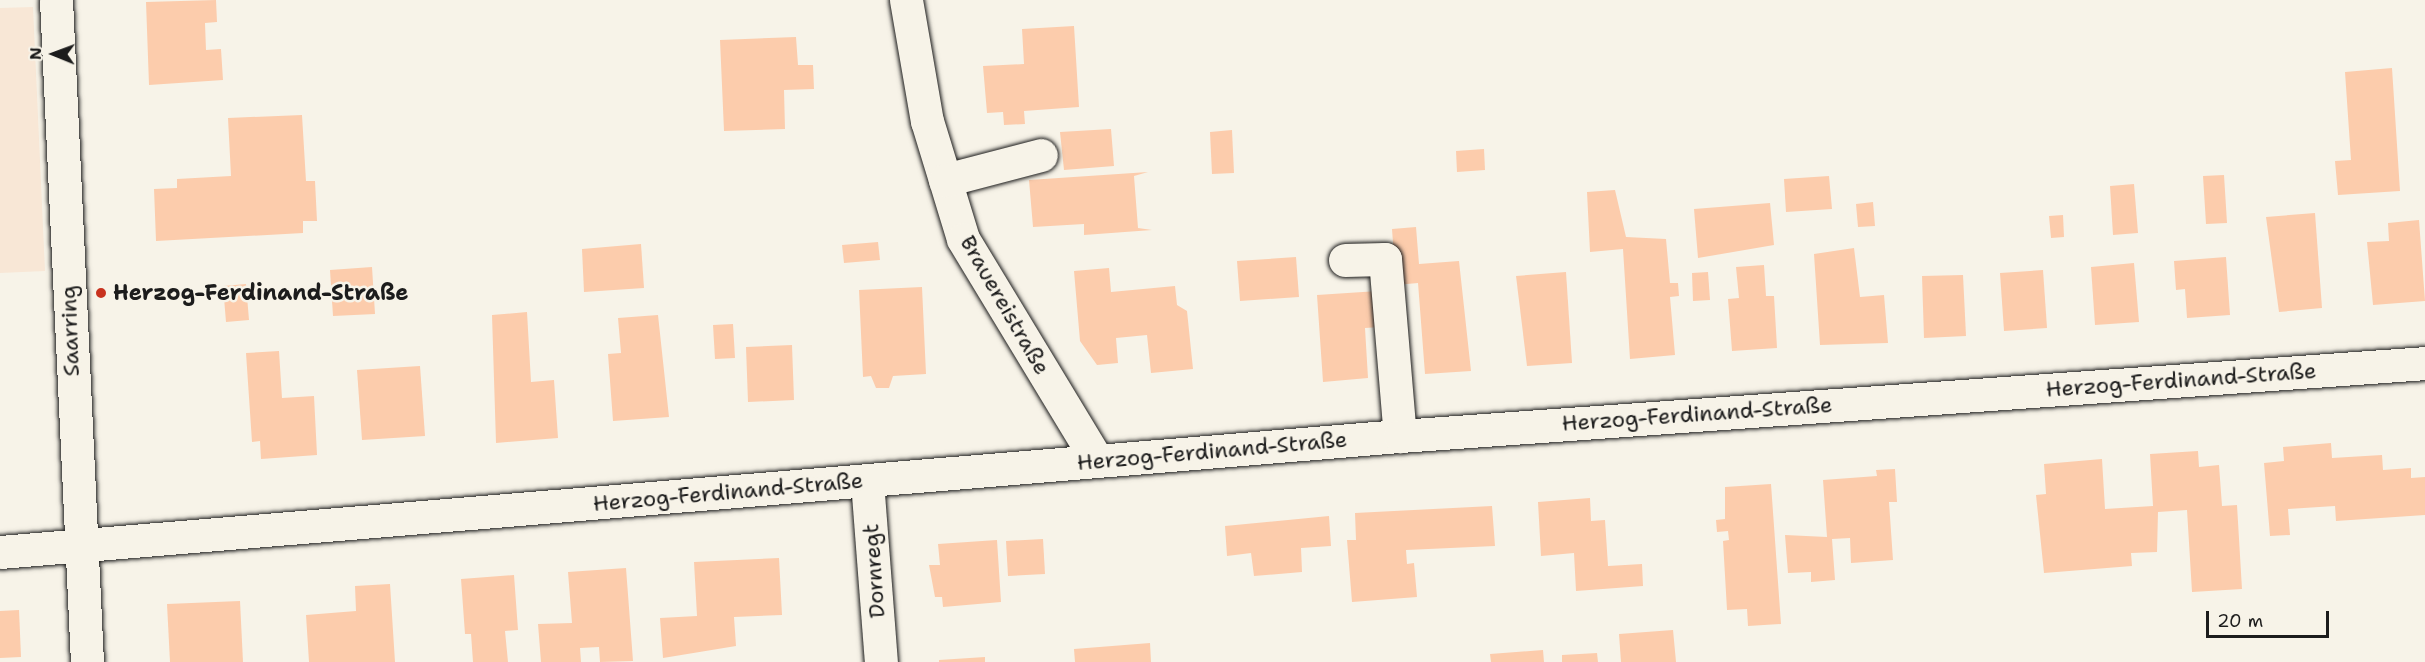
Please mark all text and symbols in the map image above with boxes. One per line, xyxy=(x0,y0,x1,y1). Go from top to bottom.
north arrow xyxy=(24,24,84,84)
text: N xyxy=(25,47,46,60)
street label: Brauereistraße xyxy=(955,231,1055,379)
place label: Herzog-Ferdinand-Straße xyxy=(113,280,408,306)
street label: Saarring xyxy=(55,285,85,377)
marker: Herzog-Ferdinand-Straße xyxy=(94,286,108,300)
street label: Herzog-Ferdinand-Straße xyxy=(2045,357,2317,403)
street label: Herzog-Ferdinand-Straße xyxy=(1561,391,1833,437)
street label: Herzog-Ferdinand-Straße xyxy=(1076,426,1348,476)
street label: Herzog-Ferdinand-Straße xyxy=(592,467,864,517)
street label: Dornregt xyxy=(858,523,890,619)
scale bar xyxy=(2209,599,2332,637)
text: 20 m xyxy=(2217,609,2263,633)

